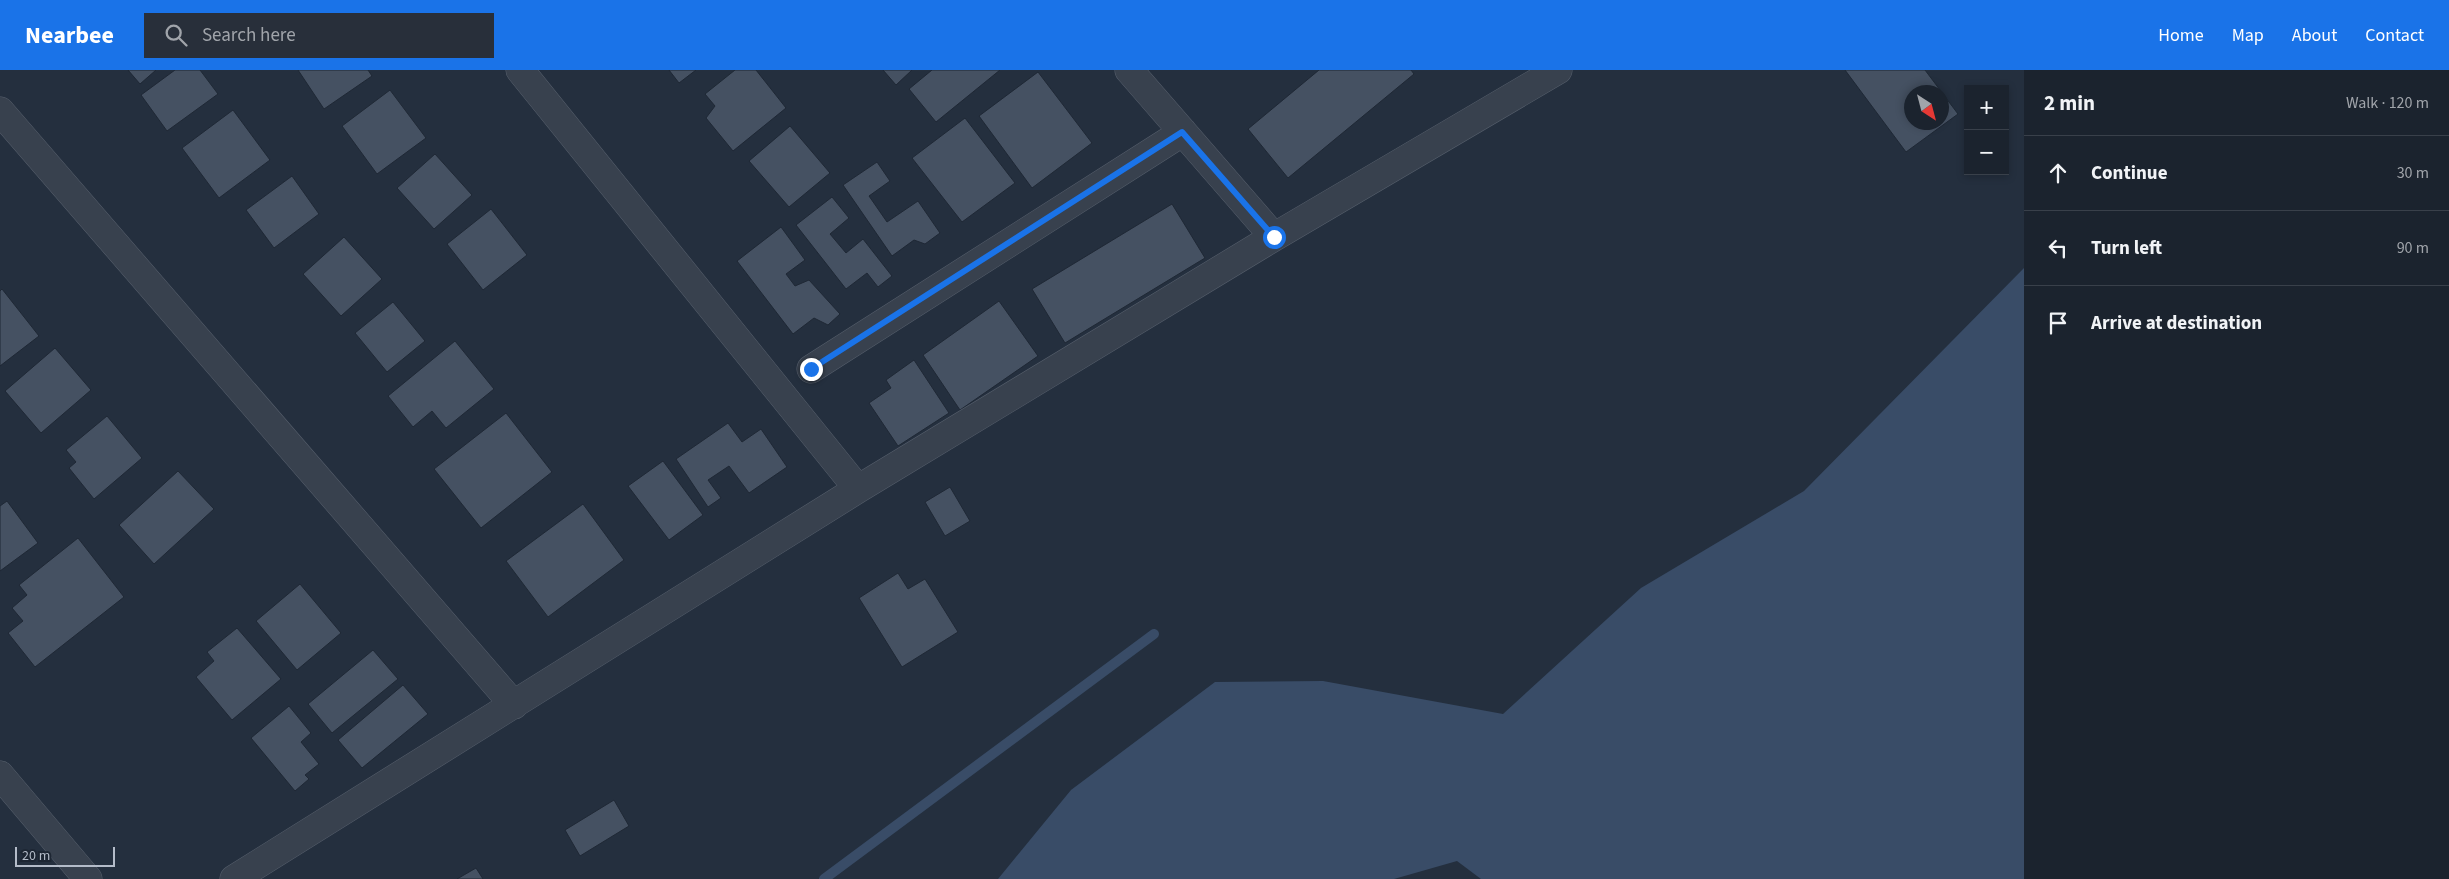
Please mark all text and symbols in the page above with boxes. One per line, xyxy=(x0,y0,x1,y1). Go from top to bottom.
search box xyxy=(144,13,494,58)
text: Nearbee xyxy=(25,18,114,53)
icon: search xyxy=(162,21,190,49)
text: Search here xyxy=(202,22,296,49)
text: Home xyxy=(2158,23,2204,48)
text: Map xyxy=(2232,23,2264,48)
text: About xyxy=(2292,23,2337,48)
text: Contact xyxy=(2365,23,2424,48)
north arrow xyxy=(1904,85,1949,130)
map controls xyxy=(1964,85,2009,175)
button: + xyxy=(1964,85,2009,130)
text: 2 min xyxy=(2044,88,2095,118)
text: Walk · 120 m xyxy=(2346,92,2429,114)
button: − xyxy=(1964,130,2009,175)
icon: ahead xyxy=(2044,159,2072,187)
text: Continue xyxy=(2091,160,2168,187)
text: 30 m xyxy=(2397,162,2429,184)
route start xyxy=(1263,226,1286,249)
icon: left xyxy=(2044,234,2072,262)
text: Turn left xyxy=(2091,235,2162,262)
text: 90 m xyxy=(2397,237,2429,259)
icon: arrive xyxy=(2044,309,2072,337)
text: Arrive at destination xyxy=(2091,310,2262,337)
route end xyxy=(800,358,823,381)
scale bar xyxy=(15,844,115,867)
text: 20 m xyxy=(22,846,50,866)

